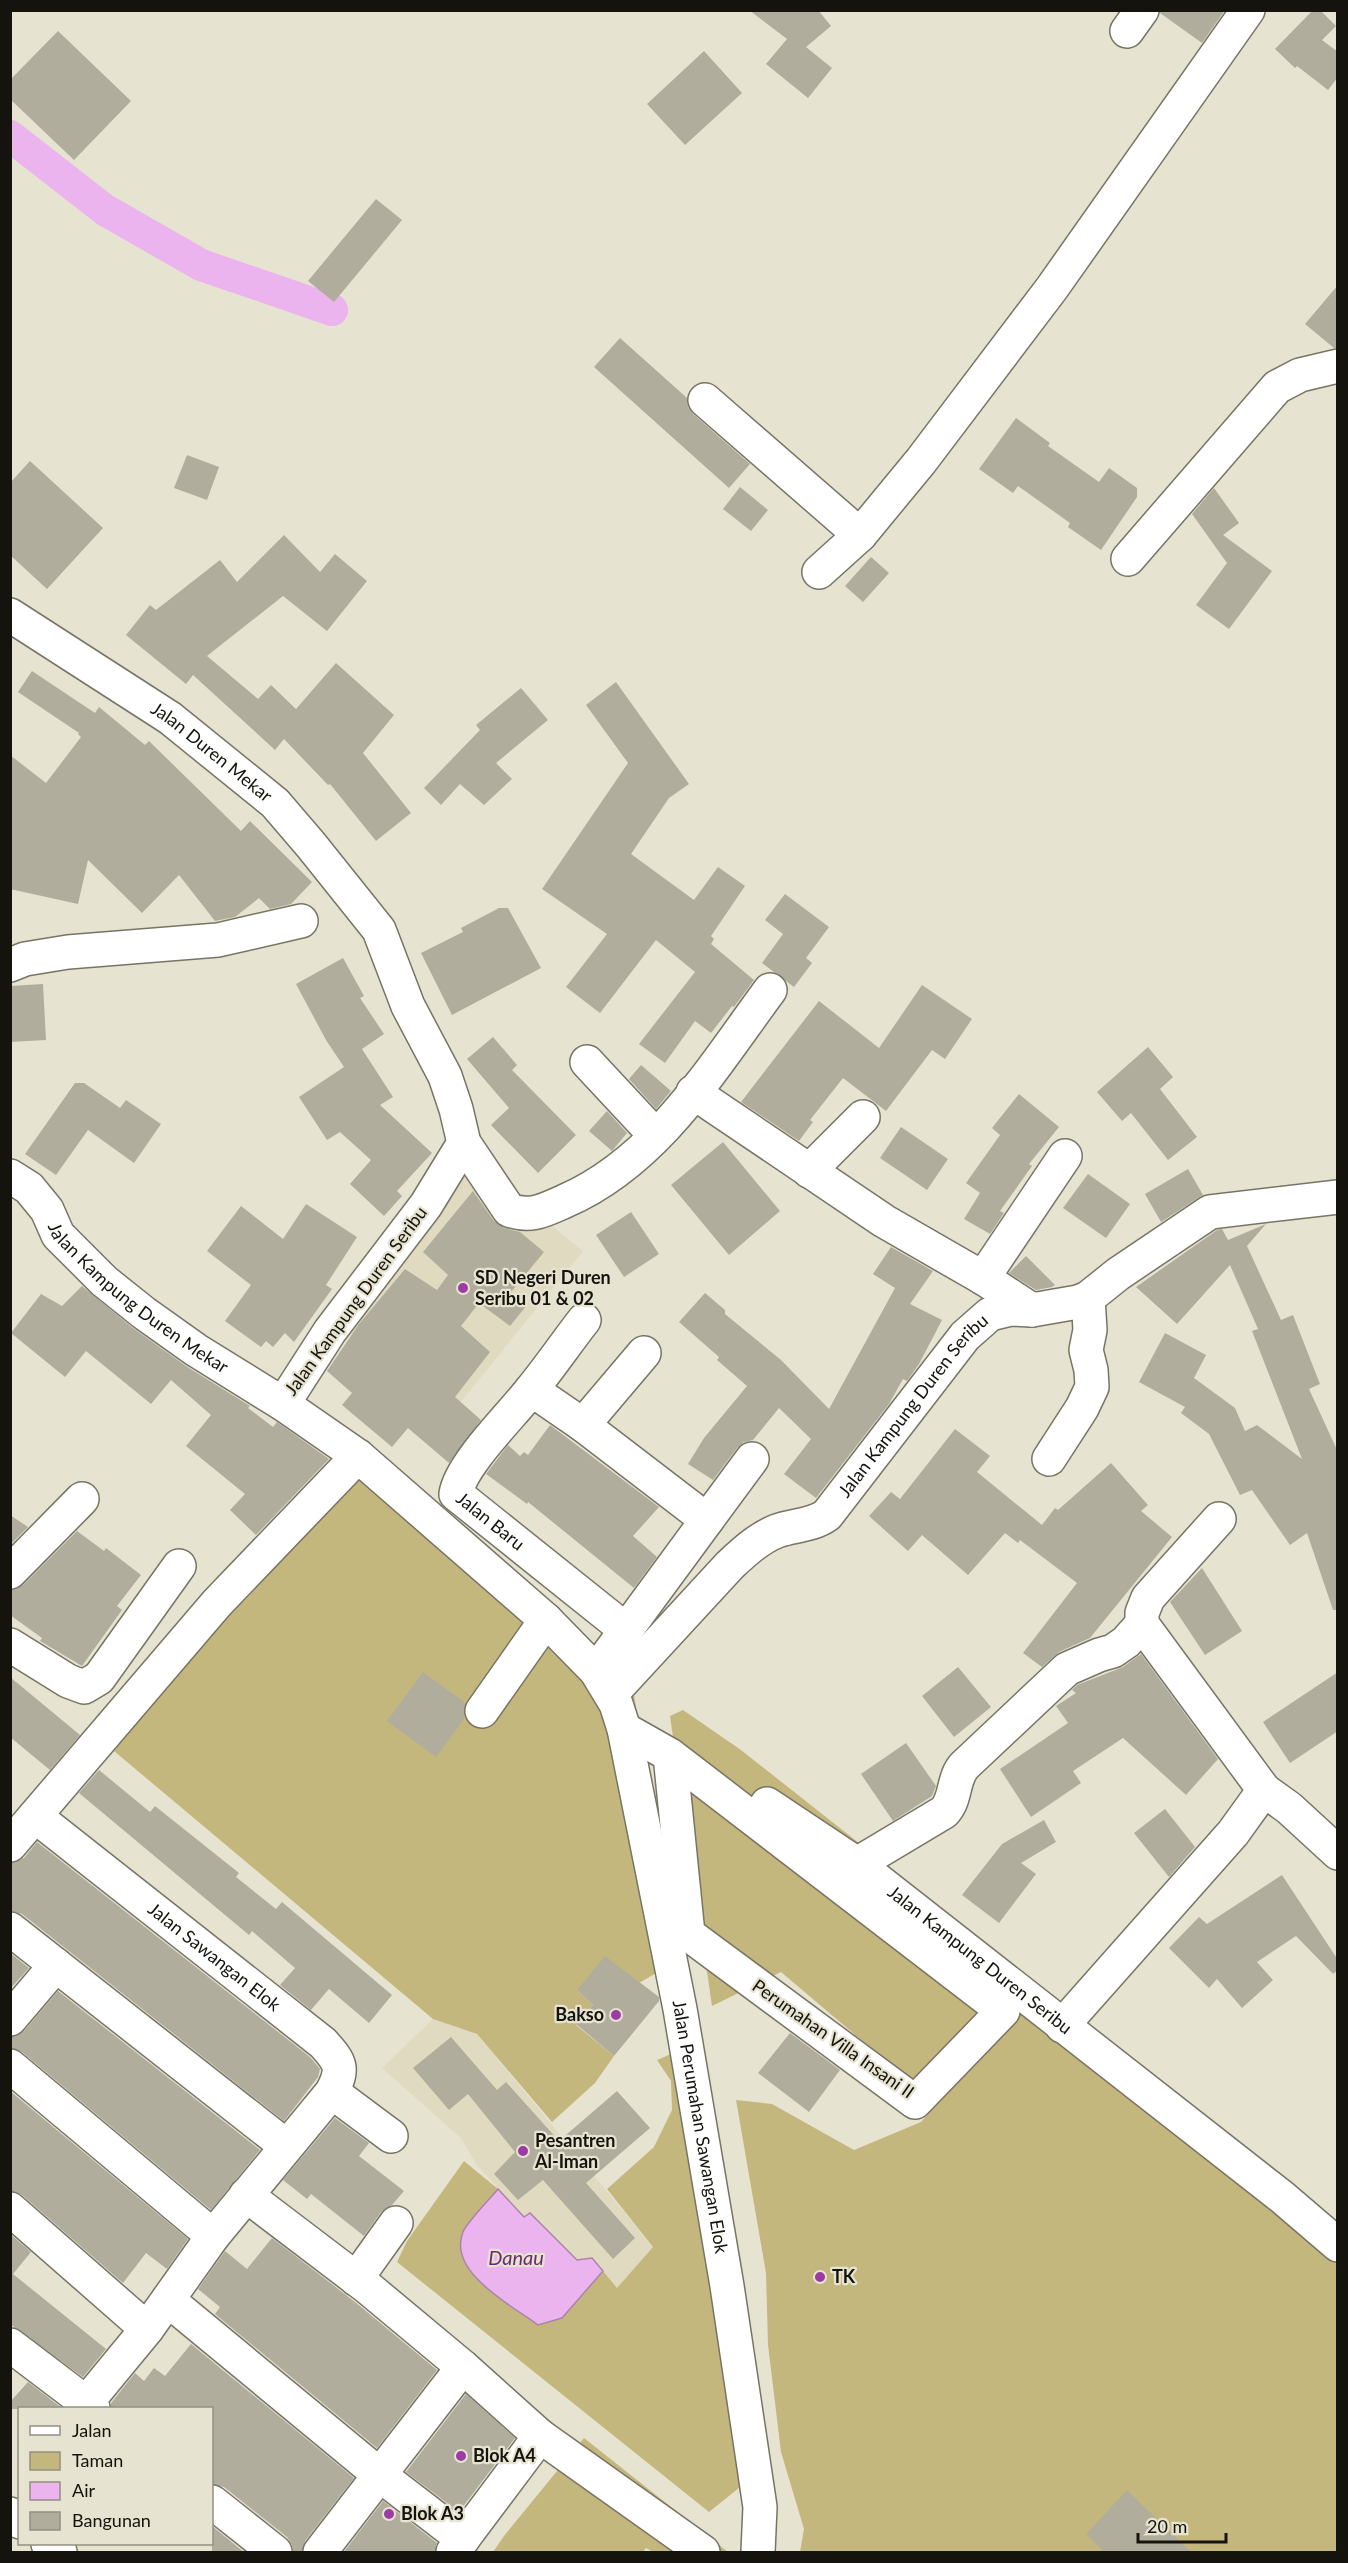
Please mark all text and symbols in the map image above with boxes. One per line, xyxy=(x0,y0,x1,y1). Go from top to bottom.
street label: Jalan Duren Mekar xyxy=(147,697,277,807)
street label: Jalan Kampung Duren Seribu xyxy=(279,1202,431,1399)
street label: Jalan Kampung Duren Mekar xyxy=(44,1219,233,1378)
place label: SD Negeri Duren Seribu 01 & 02 xyxy=(475,1266,611,1309)
marker: SD Negeri Duren Seribu 01 & 02 xyxy=(456,1281,470,1295)
street label: Jalan Kampung Duren Seribu xyxy=(833,1309,992,1501)
street label: Jalan Baru xyxy=(452,1487,529,1555)
street label: Jalan Kampung Duren Seribu xyxy=(884,1880,1077,2038)
street label: Jalan Sawangan Elok xyxy=(144,1897,286,2016)
street label: Perumahan Villa Insani II xyxy=(748,1974,919,2102)
street label: Jalan Perumahan Sawangan Elok xyxy=(668,1998,733,2256)
place label: Bakso xyxy=(555,2003,604,2025)
marker: Bakso xyxy=(609,2008,623,2022)
place label: Pesantren Al-Iman xyxy=(534,2129,615,2172)
marker: Pesantren Al-Iman xyxy=(516,2144,530,2158)
water label: Danau xyxy=(488,2245,544,2269)
place label: TK xyxy=(832,2265,856,2287)
marker: TK xyxy=(813,2270,827,2284)
legend xyxy=(18,2407,213,2545)
text: Jalan xyxy=(72,2419,111,2441)
place label: Blok A4 xyxy=(473,2444,536,2466)
text: Taman xyxy=(72,2449,123,2471)
marker: Blok A4 xyxy=(454,2449,468,2463)
text: Air xyxy=(72,2479,95,2501)
place label: Blok A3 xyxy=(401,2502,464,2524)
scale bar xyxy=(1138,2506,1226,2544)
marker: Blok A3 xyxy=(382,2507,396,2521)
text: Bangunan xyxy=(72,2509,151,2531)
text: 20 m xyxy=(1147,2515,1187,2537)

